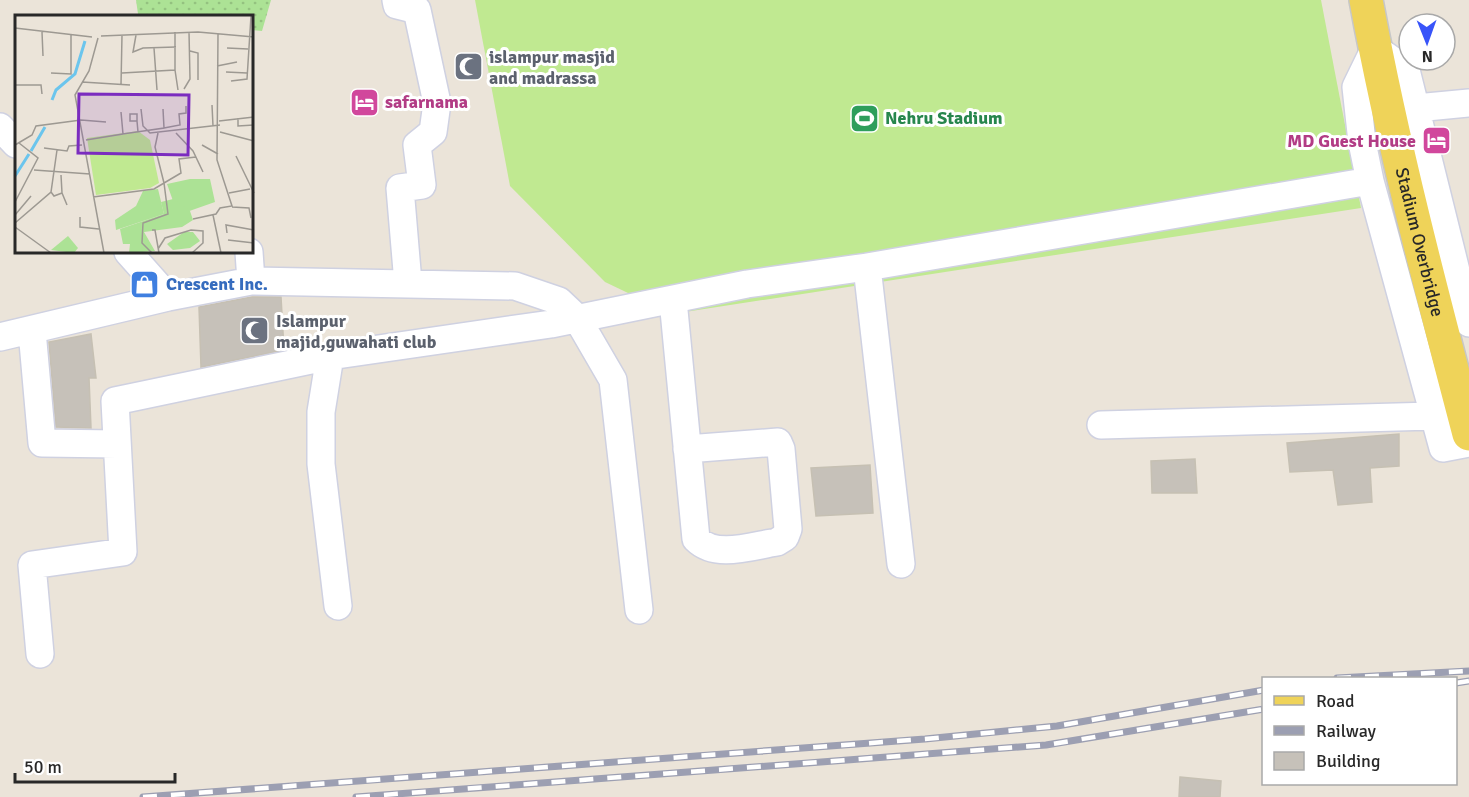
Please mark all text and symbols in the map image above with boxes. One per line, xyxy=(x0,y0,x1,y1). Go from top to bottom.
north arrow xyxy=(1397,12,1457,72)
inset map xyxy=(15,15,254,254)
place label: islampur masjid and madrassa xyxy=(489,46,615,89)
text: N xyxy=(1422,46,1433,66)
mosque icon: islampur masjid and madrassa xyxy=(452,51,484,83)
hotel icon: safarnama xyxy=(348,86,380,118)
place label: safarnama xyxy=(385,91,468,113)
sports icon: Nehru Stadium xyxy=(848,102,880,134)
place label: Nehru Stadium xyxy=(885,107,1003,129)
hotel icon: MD Guest House xyxy=(1421,125,1453,157)
place label: MD Guest House xyxy=(1287,130,1416,152)
street label: Stadium Overbridge xyxy=(1391,165,1449,319)
shop icon: Crescent Inc. xyxy=(129,268,161,300)
place label: Crescent Inc. xyxy=(166,273,268,295)
place label: Islampur majid,guwahati club xyxy=(276,310,437,353)
mosque icon: Islampur majid,guwahati club xyxy=(239,315,271,347)
legend xyxy=(1262,677,1457,785)
text: Road xyxy=(1316,690,1355,712)
text: Railway xyxy=(1316,720,1377,742)
scale bar xyxy=(15,746,176,784)
text: Building xyxy=(1316,750,1380,772)
text: 50 m xyxy=(24,756,62,778)

